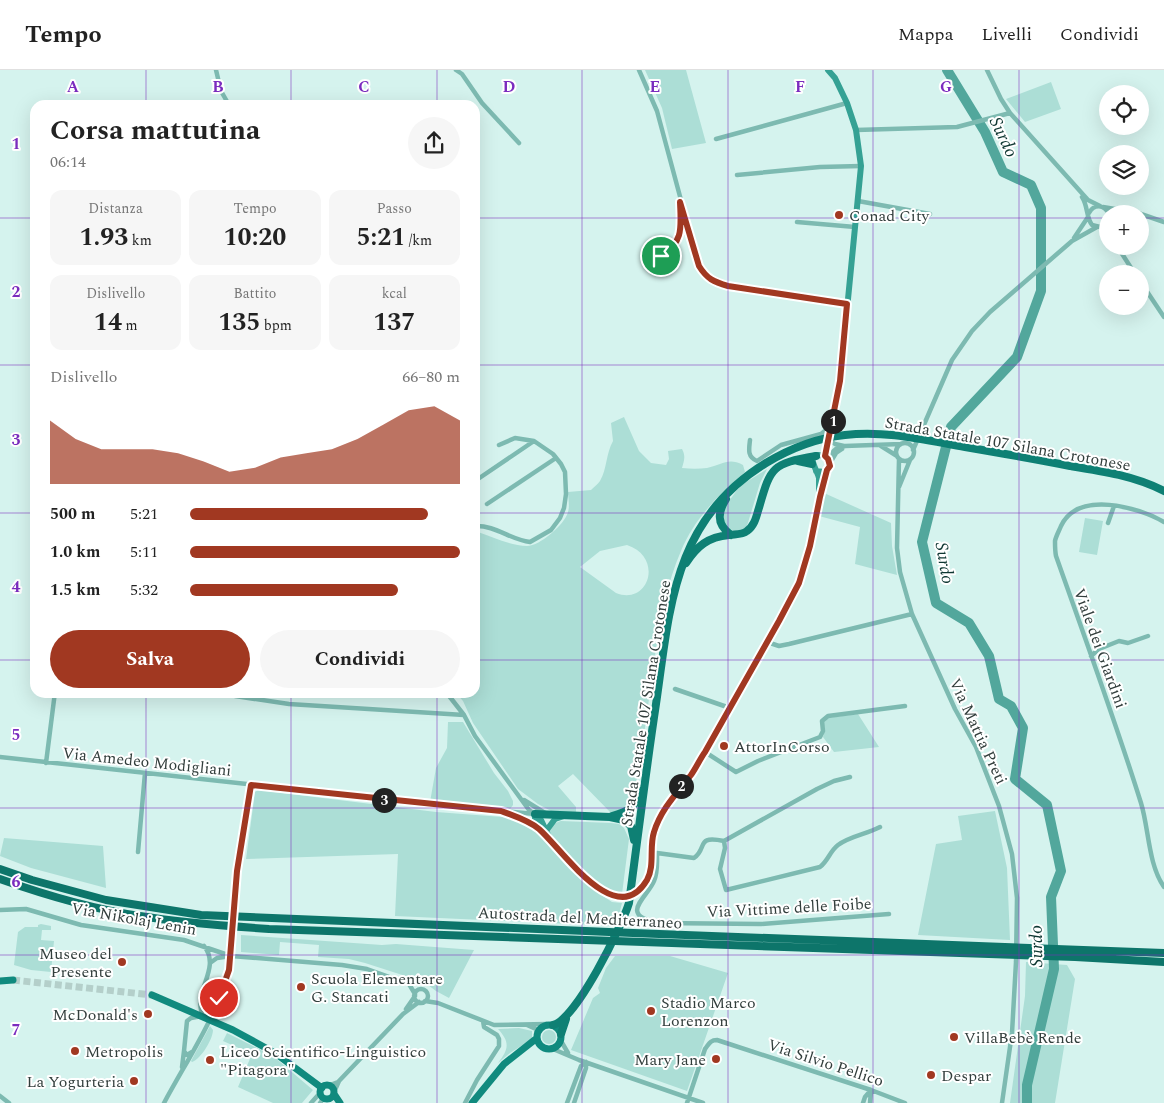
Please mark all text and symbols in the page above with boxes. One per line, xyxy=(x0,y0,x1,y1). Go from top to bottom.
text: Tempo xyxy=(25,17,102,53)
text: Mappa xyxy=(898,21,953,48)
text: Livelli xyxy=(981,21,1032,48)
text: Condividi xyxy=(1060,21,1139,48)
text: A xyxy=(67,75,80,99)
text: B xyxy=(212,75,224,99)
text: C xyxy=(358,75,370,99)
text: D xyxy=(503,75,516,99)
text: E xyxy=(650,75,660,99)
text: F xyxy=(795,75,805,99)
text: G xyxy=(940,75,952,99)
map controls xyxy=(1099,85,1149,315)
button: locate xyxy=(1099,85,1149,135)
text: Corsa mattutina xyxy=(50,109,260,152)
water label: Surdo xyxy=(982,112,1025,162)
button: share xyxy=(408,117,460,169)
text: 1 xyxy=(12,132,20,156)
button: layers xyxy=(1099,145,1149,195)
text: 06:14 xyxy=(50,150,86,174)
text: Distanza xyxy=(88,198,143,219)
text: Tempo xyxy=(233,198,277,219)
text: Passo xyxy=(377,198,412,219)
place label: Conad City xyxy=(849,204,931,228)
button: + xyxy=(1099,205,1149,255)
marker: Conad City xyxy=(833,209,845,221)
text: 1.93 xyxy=(80,219,128,257)
text: 10:20 xyxy=(224,219,286,257)
text: 5:21 xyxy=(357,219,405,257)
text: km xyxy=(128,230,152,251)
text: /km xyxy=(405,230,432,251)
pin xyxy=(640,235,682,277)
icon: arrive xyxy=(647,242,675,270)
button: − xyxy=(1099,265,1149,315)
text: 2 xyxy=(12,280,21,304)
text: Dislivello xyxy=(86,283,145,304)
text: Battito xyxy=(234,283,276,304)
text: kcal xyxy=(382,283,407,304)
text: 14 xyxy=(94,304,122,342)
text: 135 xyxy=(218,304,260,342)
text: 137 xyxy=(373,304,415,342)
text: m xyxy=(122,315,137,336)
text: bpm xyxy=(260,315,292,336)
text: Dislivello xyxy=(50,365,118,389)
text: 66–80 m xyxy=(402,365,460,389)
pin: 1 xyxy=(820,408,846,434)
text: 1 xyxy=(830,411,837,432)
street label: Strada Statale 107 Silana Crotonese xyxy=(883,411,1133,477)
text: 3 xyxy=(12,428,21,452)
text: 500 m xyxy=(50,502,95,526)
text: 5:21 xyxy=(130,502,158,526)
text: 1.0 km xyxy=(50,540,100,564)
text: 5:11 xyxy=(130,540,158,564)
water label: Surdo xyxy=(928,540,961,586)
text: 4 xyxy=(12,575,21,599)
text: 1.5 km xyxy=(50,578,100,602)
text: 5:32 xyxy=(130,578,158,602)
street label: Strada Statale 107 Silana Crotonese xyxy=(615,578,677,828)
street label: Viale dei Giardini xyxy=(1067,585,1133,712)
button: Salva xyxy=(50,630,250,688)
button: Condividi xyxy=(260,630,460,688)
street label: Via Mattia Preti xyxy=(943,674,1013,789)
text: 5 xyxy=(12,723,20,747)
place label: AttorInCorso xyxy=(734,735,830,759)
marker: AttorInCorso xyxy=(718,740,730,752)
street label: Via Amedeo Modigliani xyxy=(61,741,233,783)
pin: 2 xyxy=(668,774,694,798)
text: 2 xyxy=(678,776,685,797)
pin: 3 xyxy=(372,788,396,812)
text: 3 xyxy=(381,790,388,811)
text: 6 xyxy=(12,870,21,894)
street label: Via Vittime delle Foibe xyxy=(706,892,872,924)
street label: Via Nikolaj Lenin xyxy=(69,896,198,942)
street label: Autostrada del Mediterraneo xyxy=(477,901,683,935)
water label: Surdo xyxy=(1023,925,1050,967)
place label: Museo del Presente xyxy=(39,942,112,984)
marker: Museo del Presente xyxy=(116,956,128,968)
place label: Scuola Elementare G. Stancati xyxy=(311,967,443,1009)
pin xyxy=(198,977,240,1019)
marker: Scuola Elementare G. Stancati xyxy=(295,981,307,993)
icon: check xyxy=(205,984,233,1012)
place label: Stadio Marco Lorenzon xyxy=(661,991,756,1033)
place label: McDonald's xyxy=(52,1003,138,1027)
marker: Stadio Marco Lorenzon xyxy=(645,1005,657,1017)
marker: McDonald's xyxy=(142,1008,154,1020)
text: 7 xyxy=(12,1018,21,1042)
place label: VillaBebè Rende xyxy=(964,1026,1082,1050)
marker: VillaBebè Rende xyxy=(948,1031,960,1043)
street label: Via Silvio Pellico xyxy=(765,1033,887,1093)
place label: Metropolis xyxy=(85,1040,163,1064)
place label: Liceo Scientifico-Linguistico "Pitagora" xyxy=(220,1040,426,1082)
marker: Metropolis xyxy=(69,1045,81,1057)
place label: Mary Jane xyxy=(634,1048,706,1072)
marker: Mary Jane xyxy=(710,1053,722,1065)
marker: Liceo Scientifico-Linguistico "Pitagora" xyxy=(204,1054,216,1066)
place label: Despar xyxy=(941,1064,991,1088)
marker: Despar xyxy=(925,1069,937,1081)
place label: La Yogurteria xyxy=(26,1070,124,1094)
marker: La Yogurteria xyxy=(128,1075,140,1087)

